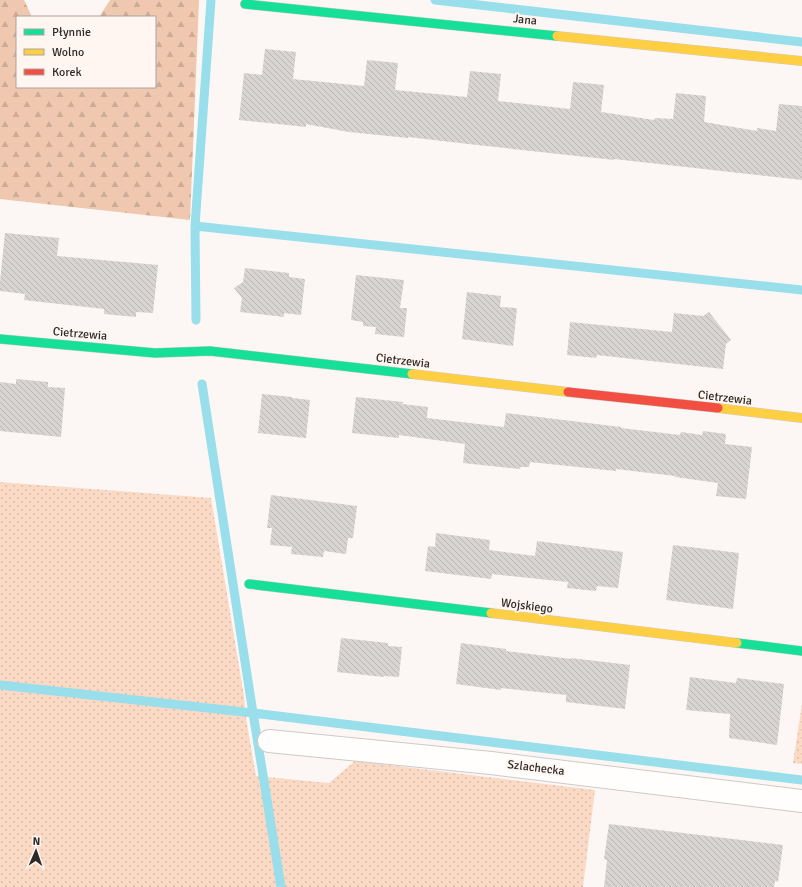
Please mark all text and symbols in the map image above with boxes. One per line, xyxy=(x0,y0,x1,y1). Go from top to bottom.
street label: Jana xyxy=(512,11,538,29)
legend xyxy=(16,16,156,88)
text: Płynnie xyxy=(52,25,91,40)
text: Wolno xyxy=(52,45,84,60)
text: Korek xyxy=(52,65,81,80)
street label: Cietrzewia xyxy=(52,324,108,344)
street label: Cietrzewia xyxy=(375,350,431,372)
street label: Cietrzewia xyxy=(697,387,753,409)
street label: Wojskiego xyxy=(500,595,554,617)
street label: Szlachecka xyxy=(507,757,565,779)
north arrow xyxy=(16,831,56,871)
text: N xyxy=(32,835,40,848)

